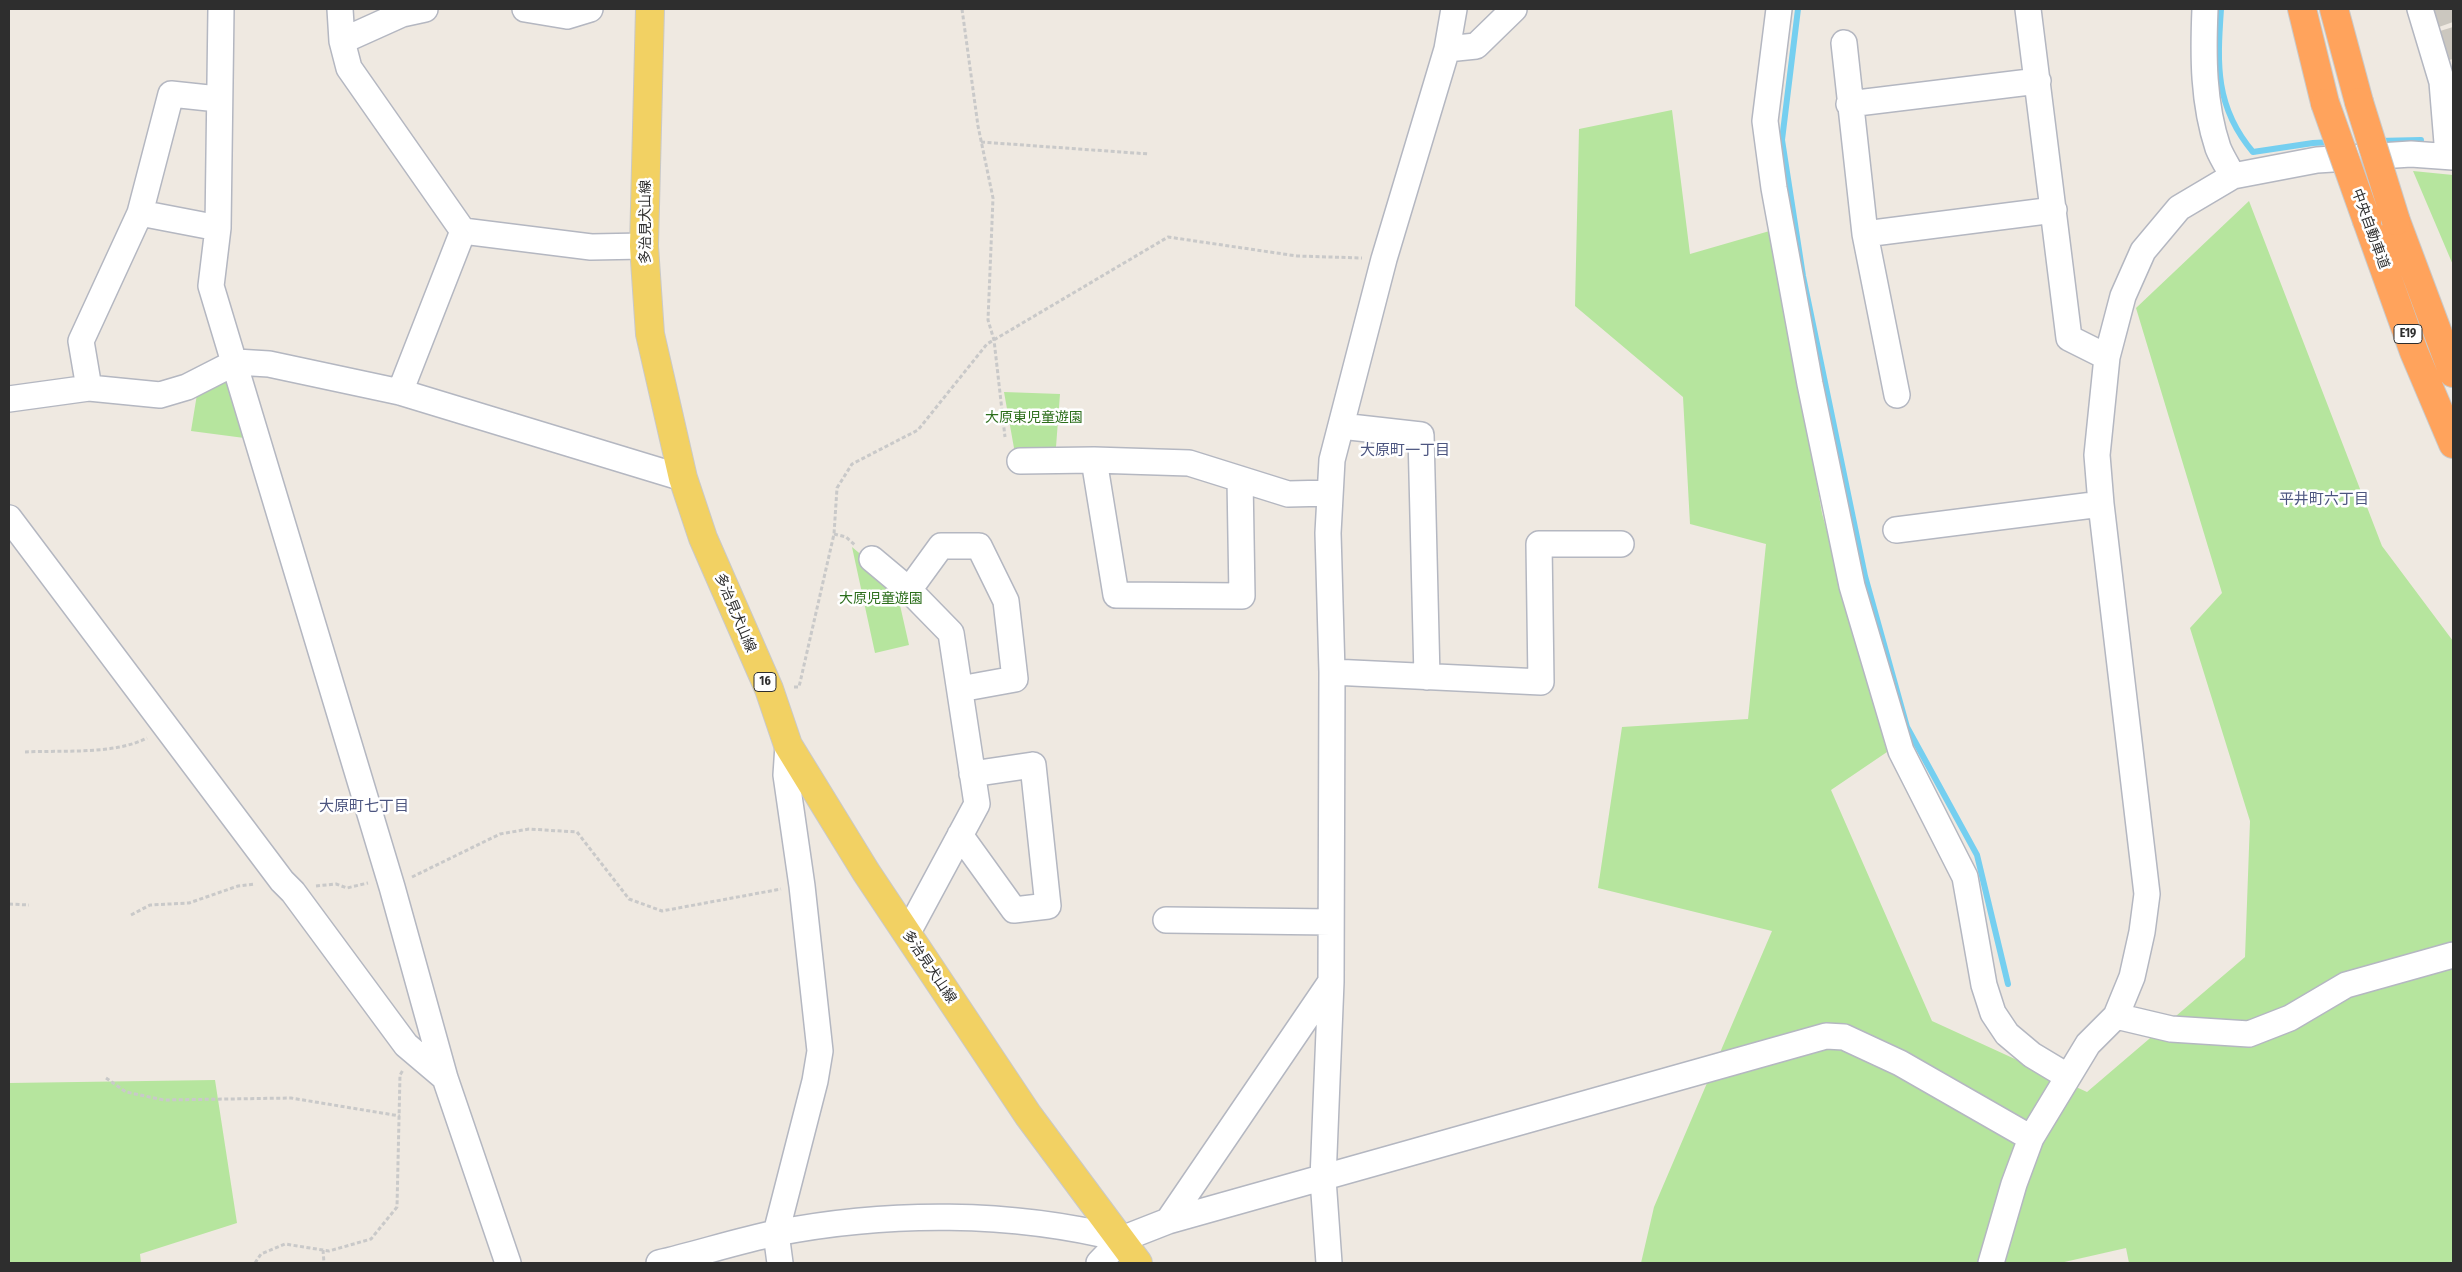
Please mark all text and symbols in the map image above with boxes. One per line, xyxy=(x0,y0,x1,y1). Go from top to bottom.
street label: 多治見犬山線 xyxy=(638,180,654,264)
street label: 中央自動車道 xyxy=(2348,187,2392,271)
road number: E19 xyxy=(2394,324,2422,344)
park label: 大原東児童遊園 xyxy=(985,410,1083,426)
district label: 大原町一丁目 xyxy=(1360,442,1450,460)
district label: 平井町六丁目 xyxy=(2279,491,2369,509)
street label: 多治見犬山線 xyxy=(711,571,759,655)
park label: 大原児童遊園 xyxy=(839,591,923,607)
road number: 16 xyxy=(754,672,776,692)
district label: 大原町七丁目 xyxy=(319,798,409,816)
street label: 多治見犬山線 xyxy=(899,927,959,1007)

